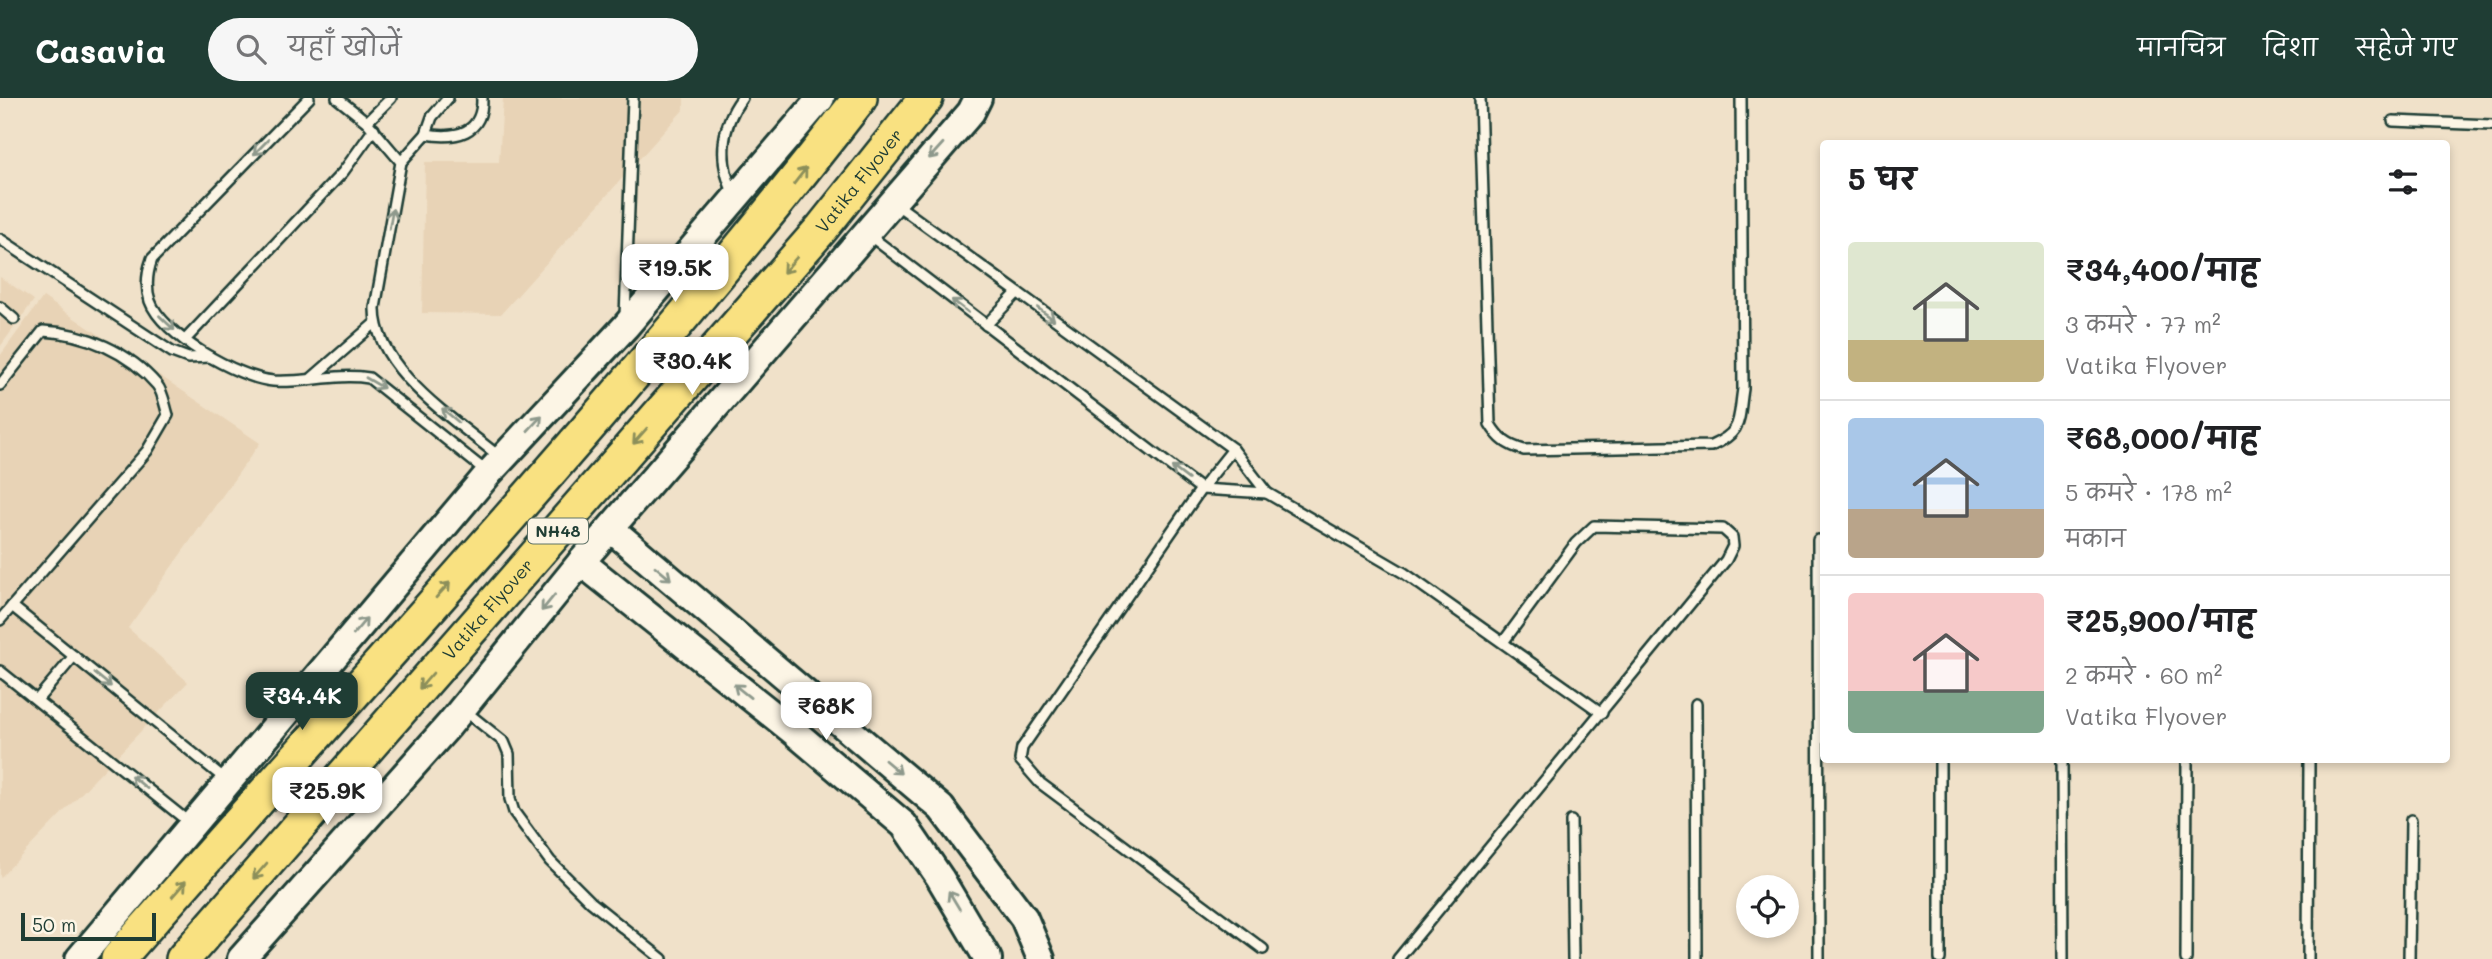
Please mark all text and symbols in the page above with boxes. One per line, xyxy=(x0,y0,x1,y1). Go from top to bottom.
search box xyxy=(208,18,698,81)
text: Casavia xyxy=(35,28,166,71)
text: यहाँ खोजें xyxy=(288,29,401,63)
icon: search xyxy=(232,30,270,68)
text: मानचित्र xyxy=(2137,31,2225,62)
text: दिशा xyxy=(2263,31,2318,62)
text: सहेजे गए xyxy=(2356,31,2457,62)
street label: Vatika Flyover xyxy=(810,123,908,238)
one-way arrow xyxy=(252,138,269,155)
one-way arrow xyxy=(928,142,944,160)
text: 5 घर xyxy=(1848,158,1916,198)
icon: filters xyxy=(2384,163,2422,201)
one-way arrow xyxy=(792,167,807,186)
one-way arrow xyxy=(385,208,398,231)
pin: ₹19.5K xyxy=(618,244,732,304)
text: ₹34,400/माह xyxy=(2065,249,2259,289)
text: ₹19.5K xyxy=(638,252,712,282)
one-way arrow xyxy=(782,255,798,273)
icon: home xyxy=(1904,270,1988,354)
one-way arrow xyxy=(952,298,970,313)
one-way arrow xyxy=(1036,307,1055,321)
text: 3 कमरे · 77 m² xyxy=(2065,309,2221,339)
one-way arrow xyxy=(158,314,175,331)
pin: ₹30.4K xyxy=(635,338,749,397)
text: ₹30.4K xyxy=(652,345,732,375)
text: Vatika Flyover xyxy=(2065,350,2227,380)
one-way arrow xyxy=(365,376,385,390)
one-way arrow xyxy=(442,407,460,423)
one-way arrow xyxy=(527,415,544,432)
text: ₹68,000/माह xyxy=(2065,417,2259,457)
one-way arrow xyxy=(632,427,648,445)
icon: home xyxy=(1904,446,1988,530)
one-way arrow xyxy=(1171,466,1190,481)
text: 5 कमरे · 178 m² xyxy=(2065,477,2232,507)
road number: NH48 xyxy=(528,518,588,544)
text: मकान xyxy=(2065,523,2126,553)
street label: Vatika Flyover xyxy=(437,553,539,665)
one-way arrow xyxy=(654,565,672,581)
one-way arrow xyxy=(435,581,451,599)
one-way arrow xyxy=(541,593,556,611)
text: ₹25,900/माह xyxy=(2065,600,2255,640)
one-way arrow xyxy=(352,618,368,636)
icon: home xyxy=(1904,621,1988,705)
text: 2 कमरे · 60 m² xyxy=(2065,660,2223,690)
one-way arrow xyxy=(93,672,111,688)
pin: ₹34.4K xyxy=(245,672,359,732)
one-way arrow xyxy=(418,672,434,690)
text: ₹34.4K xyxy=(262,680,342,710)
pin: ₹68K xyxy=(785,682,867,742)
one-way arrow xyxy=(733,683,751,698)
text: ₹68K xyxy=(797,690,855,720)
text: Vatika Flyover xyxy=(2065,701,2227,731)
one-way arrow xyxy=(884,759,902,775)
pin: ₹25.9K xyxy=(270,768,384,827)
one-way arrow xyxy=(131,775,149,790)
text: ₹25.9K xyxy=(288,775,366,805)
one-way arrow xyxy=(252,862,268,880)
map controls xyxy=(1736,875,1799,938)
button: locate xyxy=(1736,875,1799,938)
one-way arrow xyxy=(171,880,187,898)
one-way arrow xyxy=(947,891,961,911)
scale bar xyxy=(21,910,156,942)
text: 50 m xyxy=(32,912,76,937)

